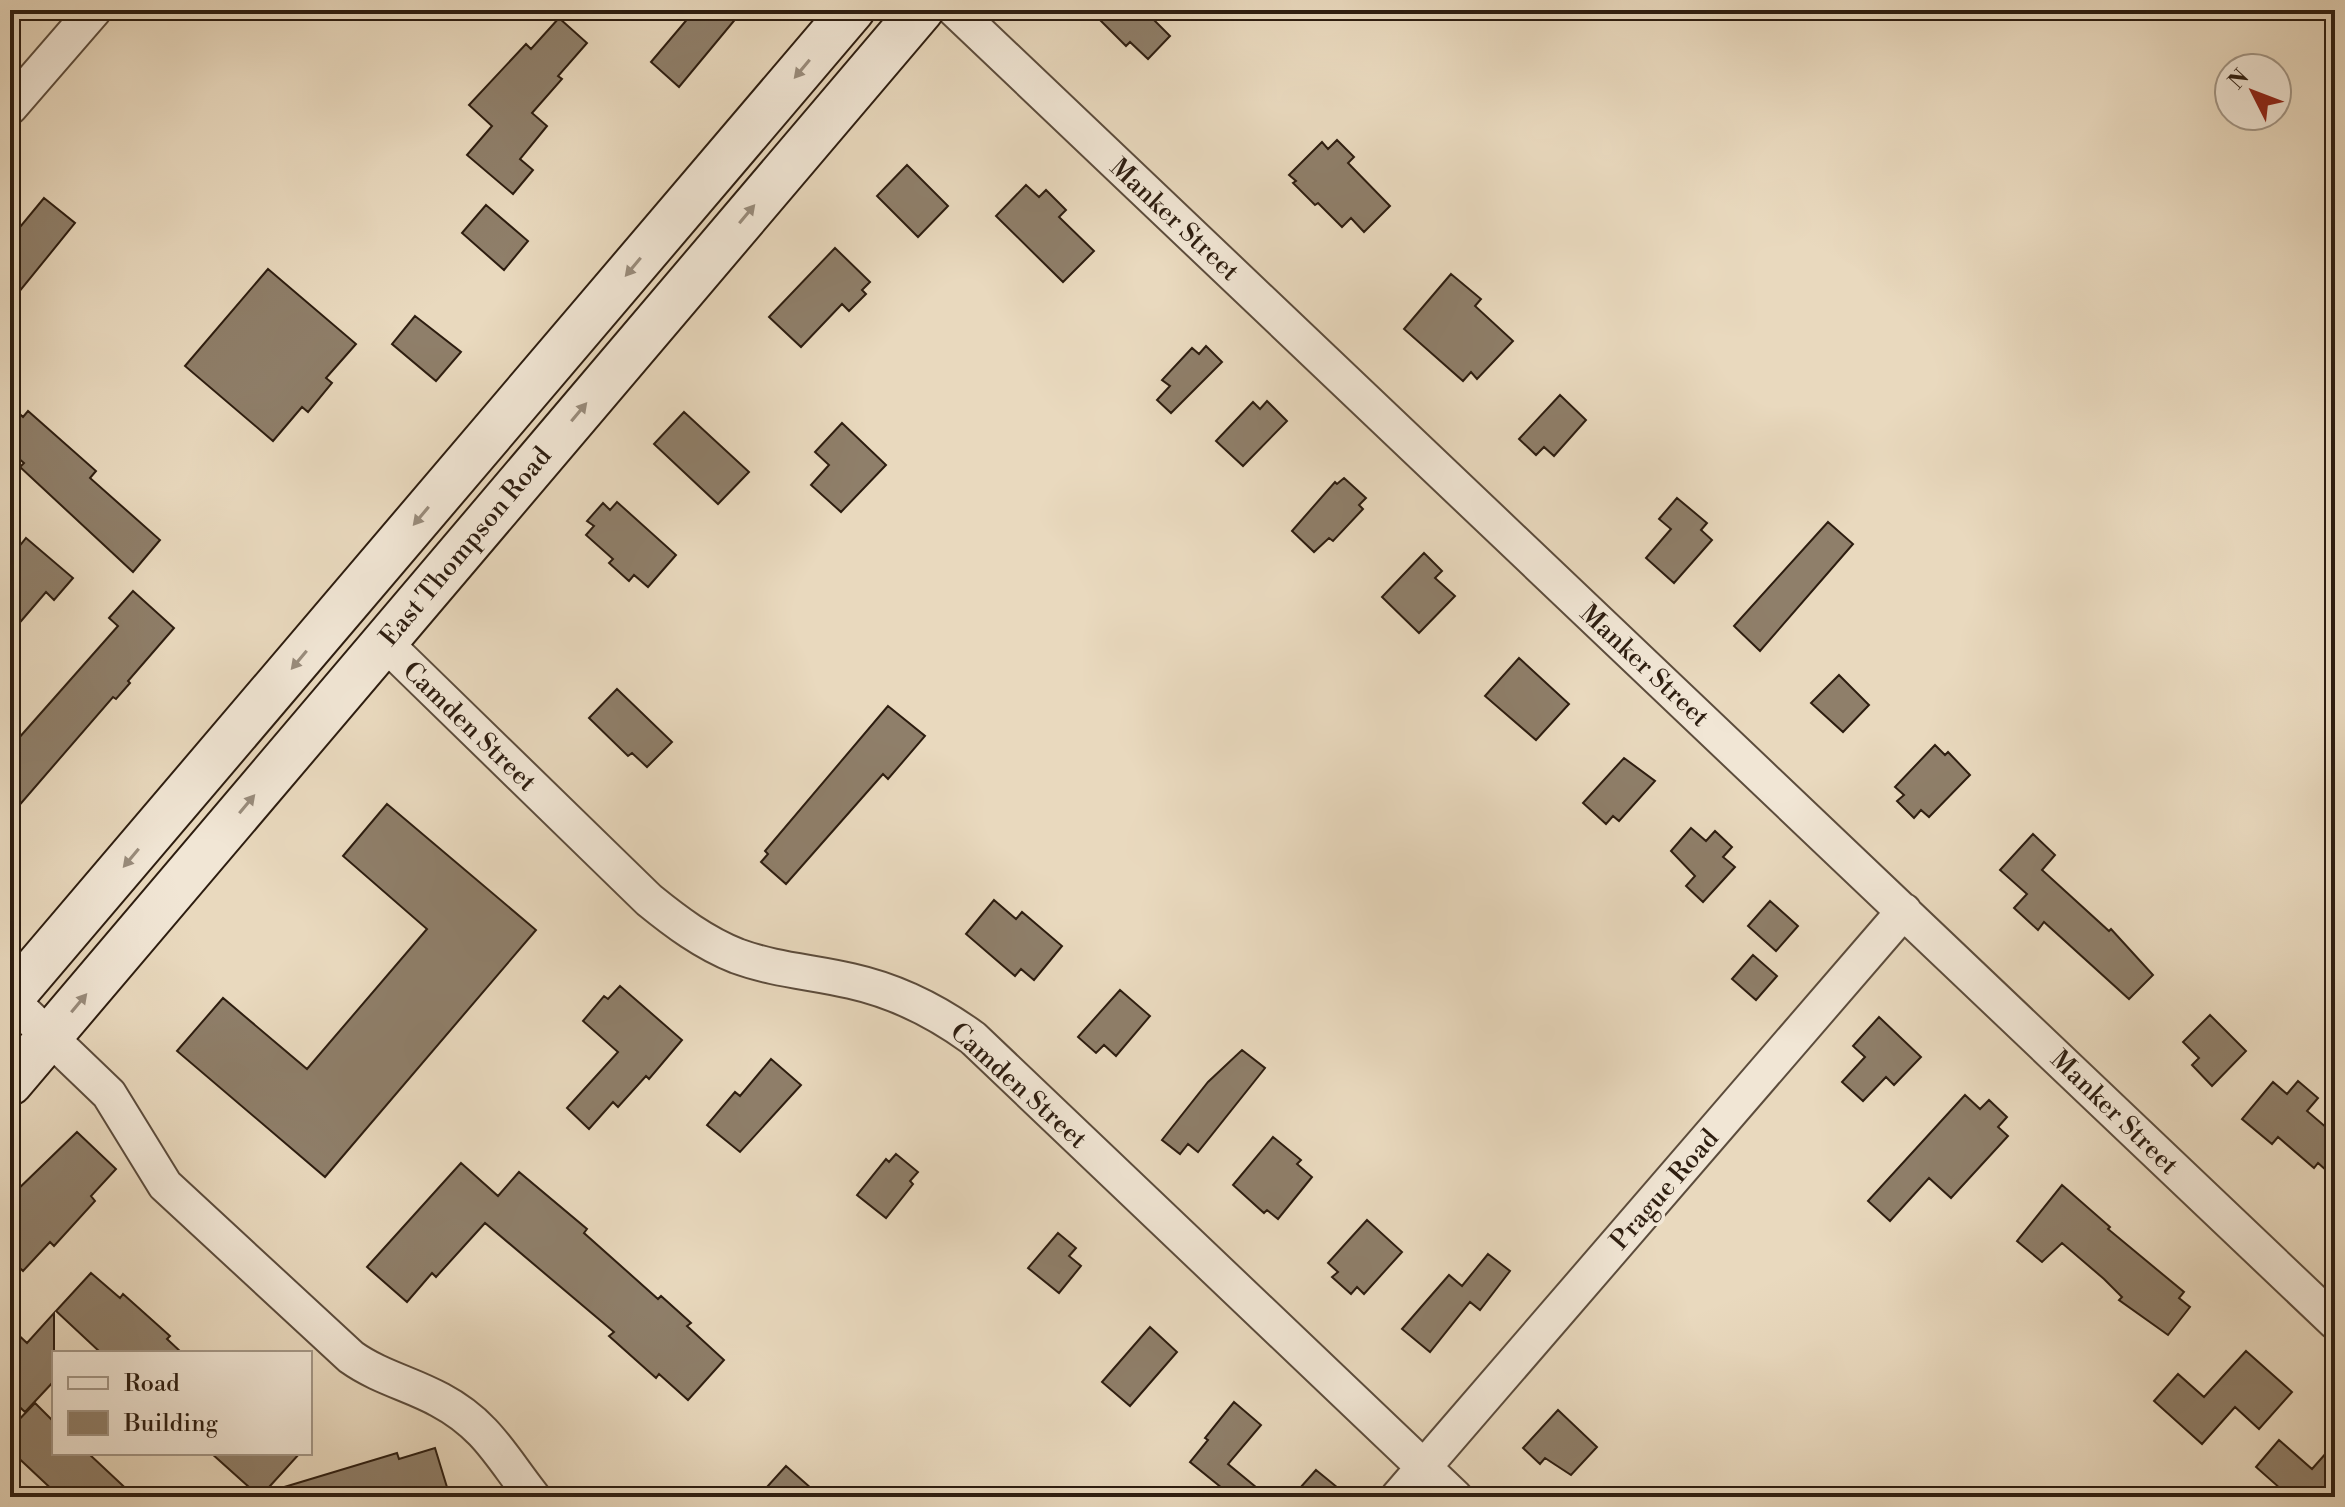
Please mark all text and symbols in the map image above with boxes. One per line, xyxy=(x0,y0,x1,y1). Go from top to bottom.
north arrow xyxy=(2213,52,2293,132)
one-way arrow xyxy=(794,59,811,79)
text: N xyxy=(2223,64,2256,95)
street label: Manker Street xyxy=(1103,152,1246,288)
one-way arrow xyxy=(738,204,755,224)
one-way arrow xyxy=(625,257,642,277)
one-way arrow xyxy=(570,402,587,422)
street label: East Thompson Road xyxy=(373,440,559,653)
one-way arrow xyxy=(413,506,430,526)
street label: Manker Street xyxy=(1573,598,1716,734)
one-way arrow xyxy=(291,650,308,670)
street label: Camden Street xyxy=(396,655,543,798)
one-way arrow xyxy=(238,794,255,814)
one-way arrow xyxy=(123,848,140,868)
one-way arrow xyxy=(70,993,87,1013)
street label: Camden Street xyxy=(943,1016,1093,1156)
street label: Manker Street xyxy=(2044,1044,2185,1182)
street label: Prague Road xyxy=(1604,1123,1726,1256)
legend xyxy=(52,1351,312,1455)
text: Road xyxy=(124,1369,180,1399)
text: Building xyxy=(123,1409,218,1439)

